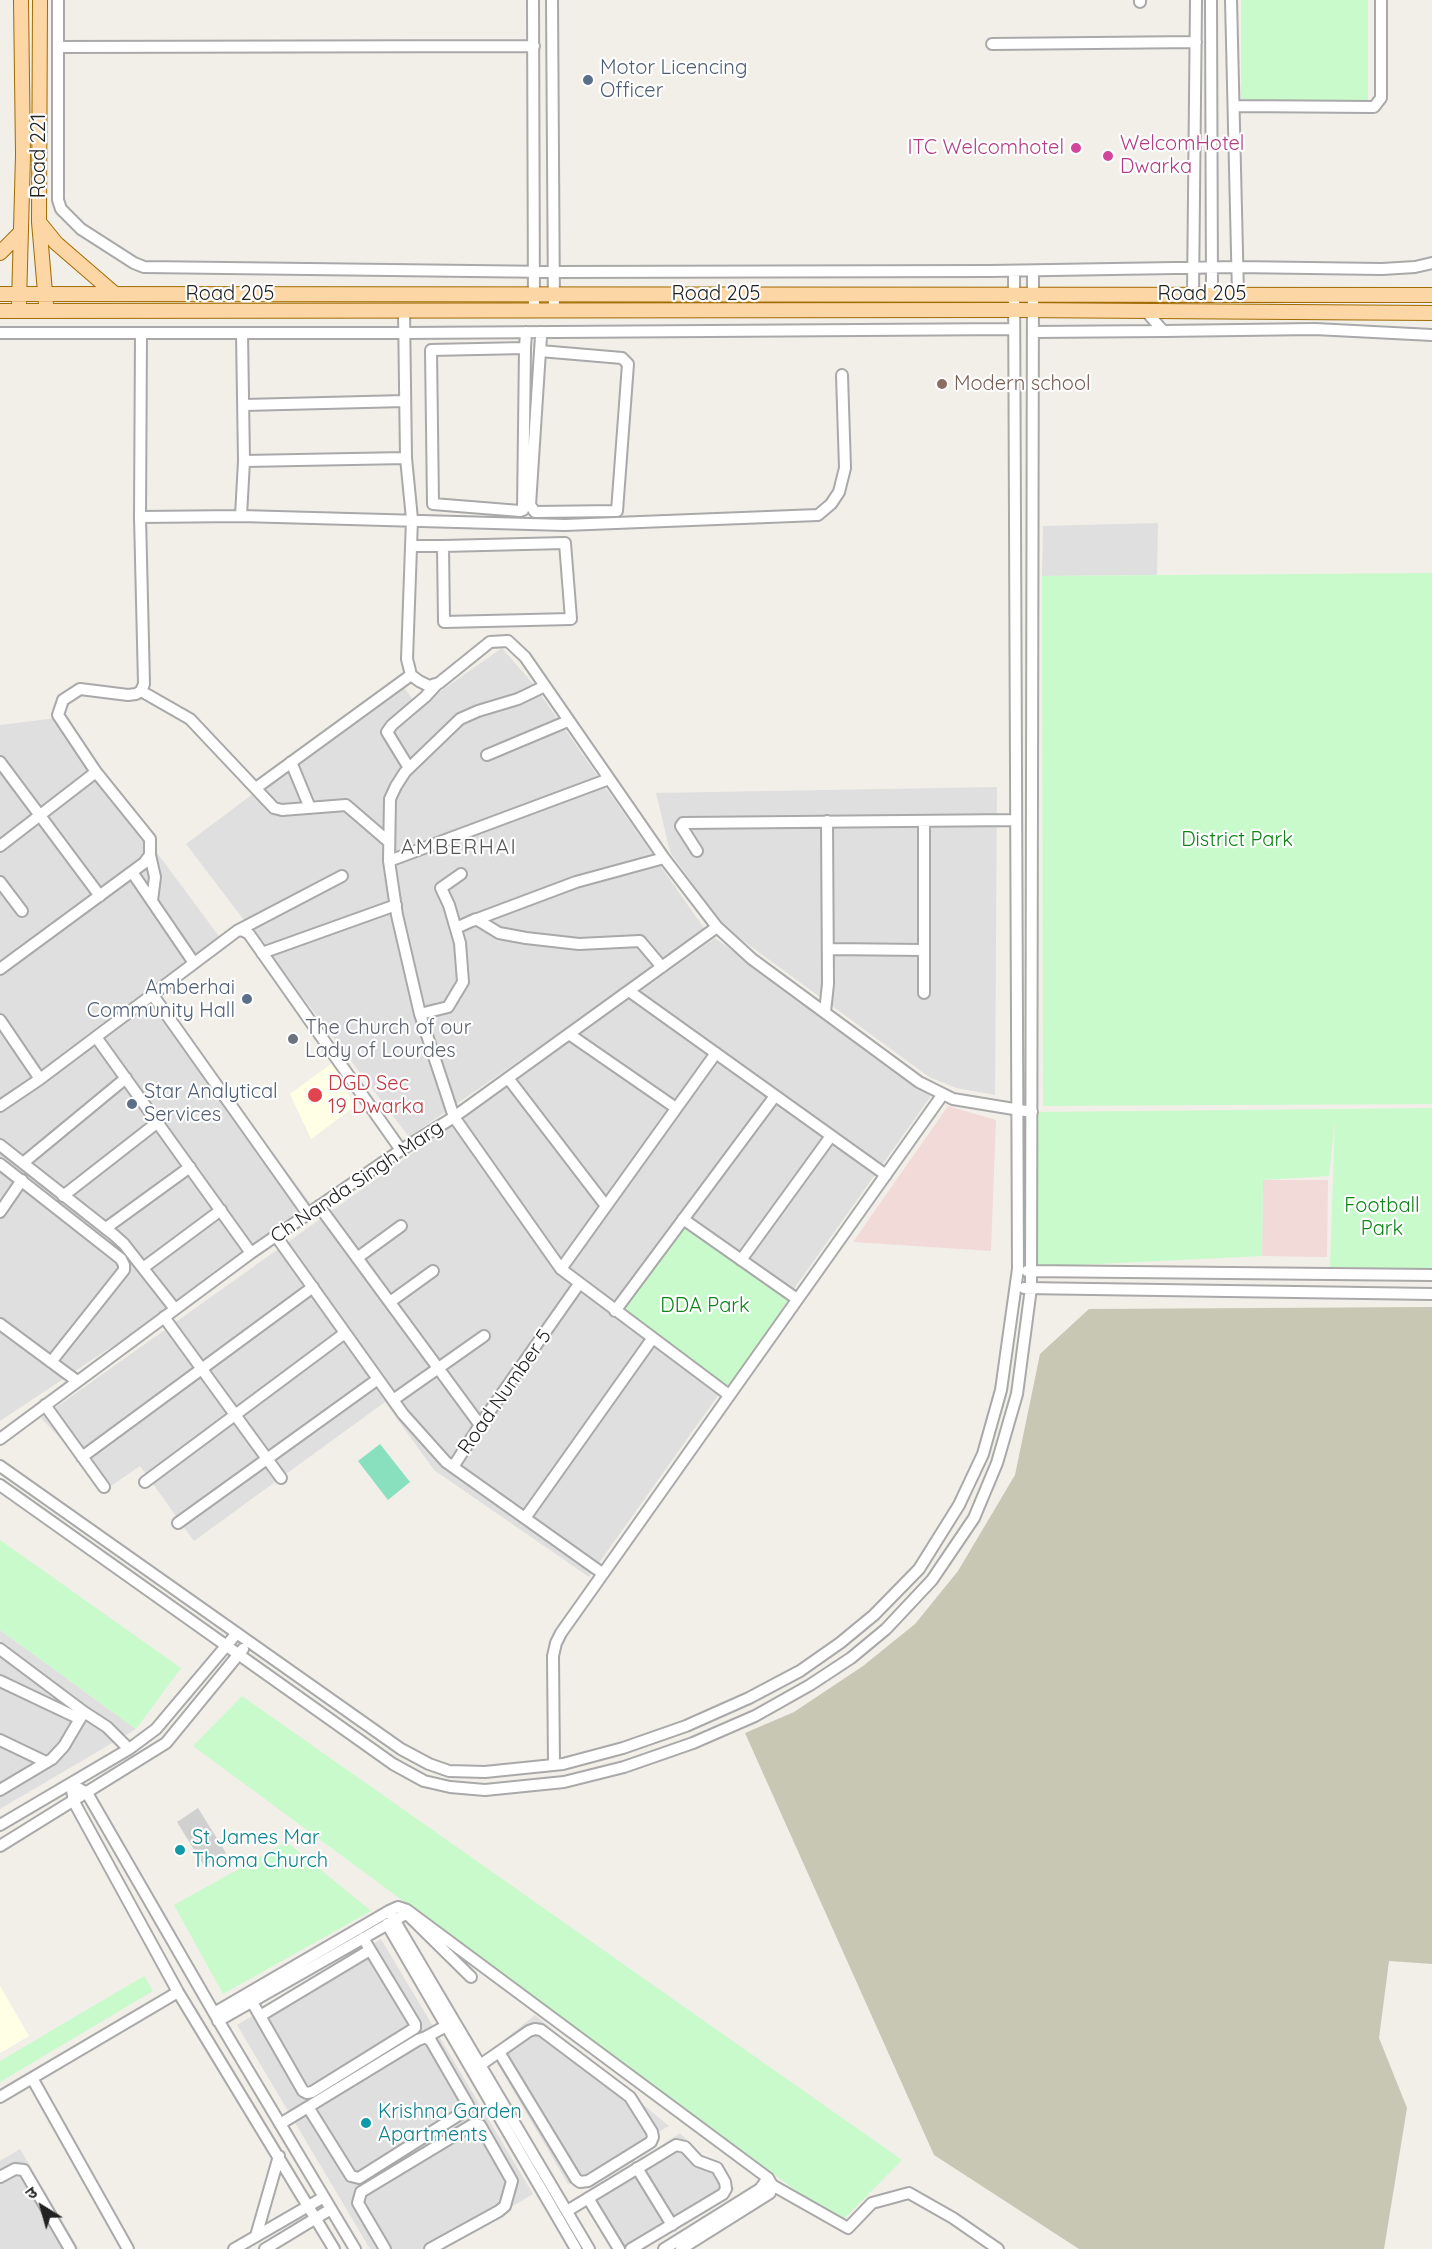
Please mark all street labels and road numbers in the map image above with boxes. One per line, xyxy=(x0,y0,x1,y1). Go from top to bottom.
street label: Road 221 xyxy=(27,114,51,198)
street label: Road 205 xyxy=(186,282,274,306)
street label: Road 205 xyxy=(672,282,760,306)
street label: Road 205 xyxy=(1158,282,1246,306)
street label: Ch Nanda Singh Marg xyxy=(266,1115,448,1249)
street label: Road Number 5 xyxy=(453,1325,557,1459)

